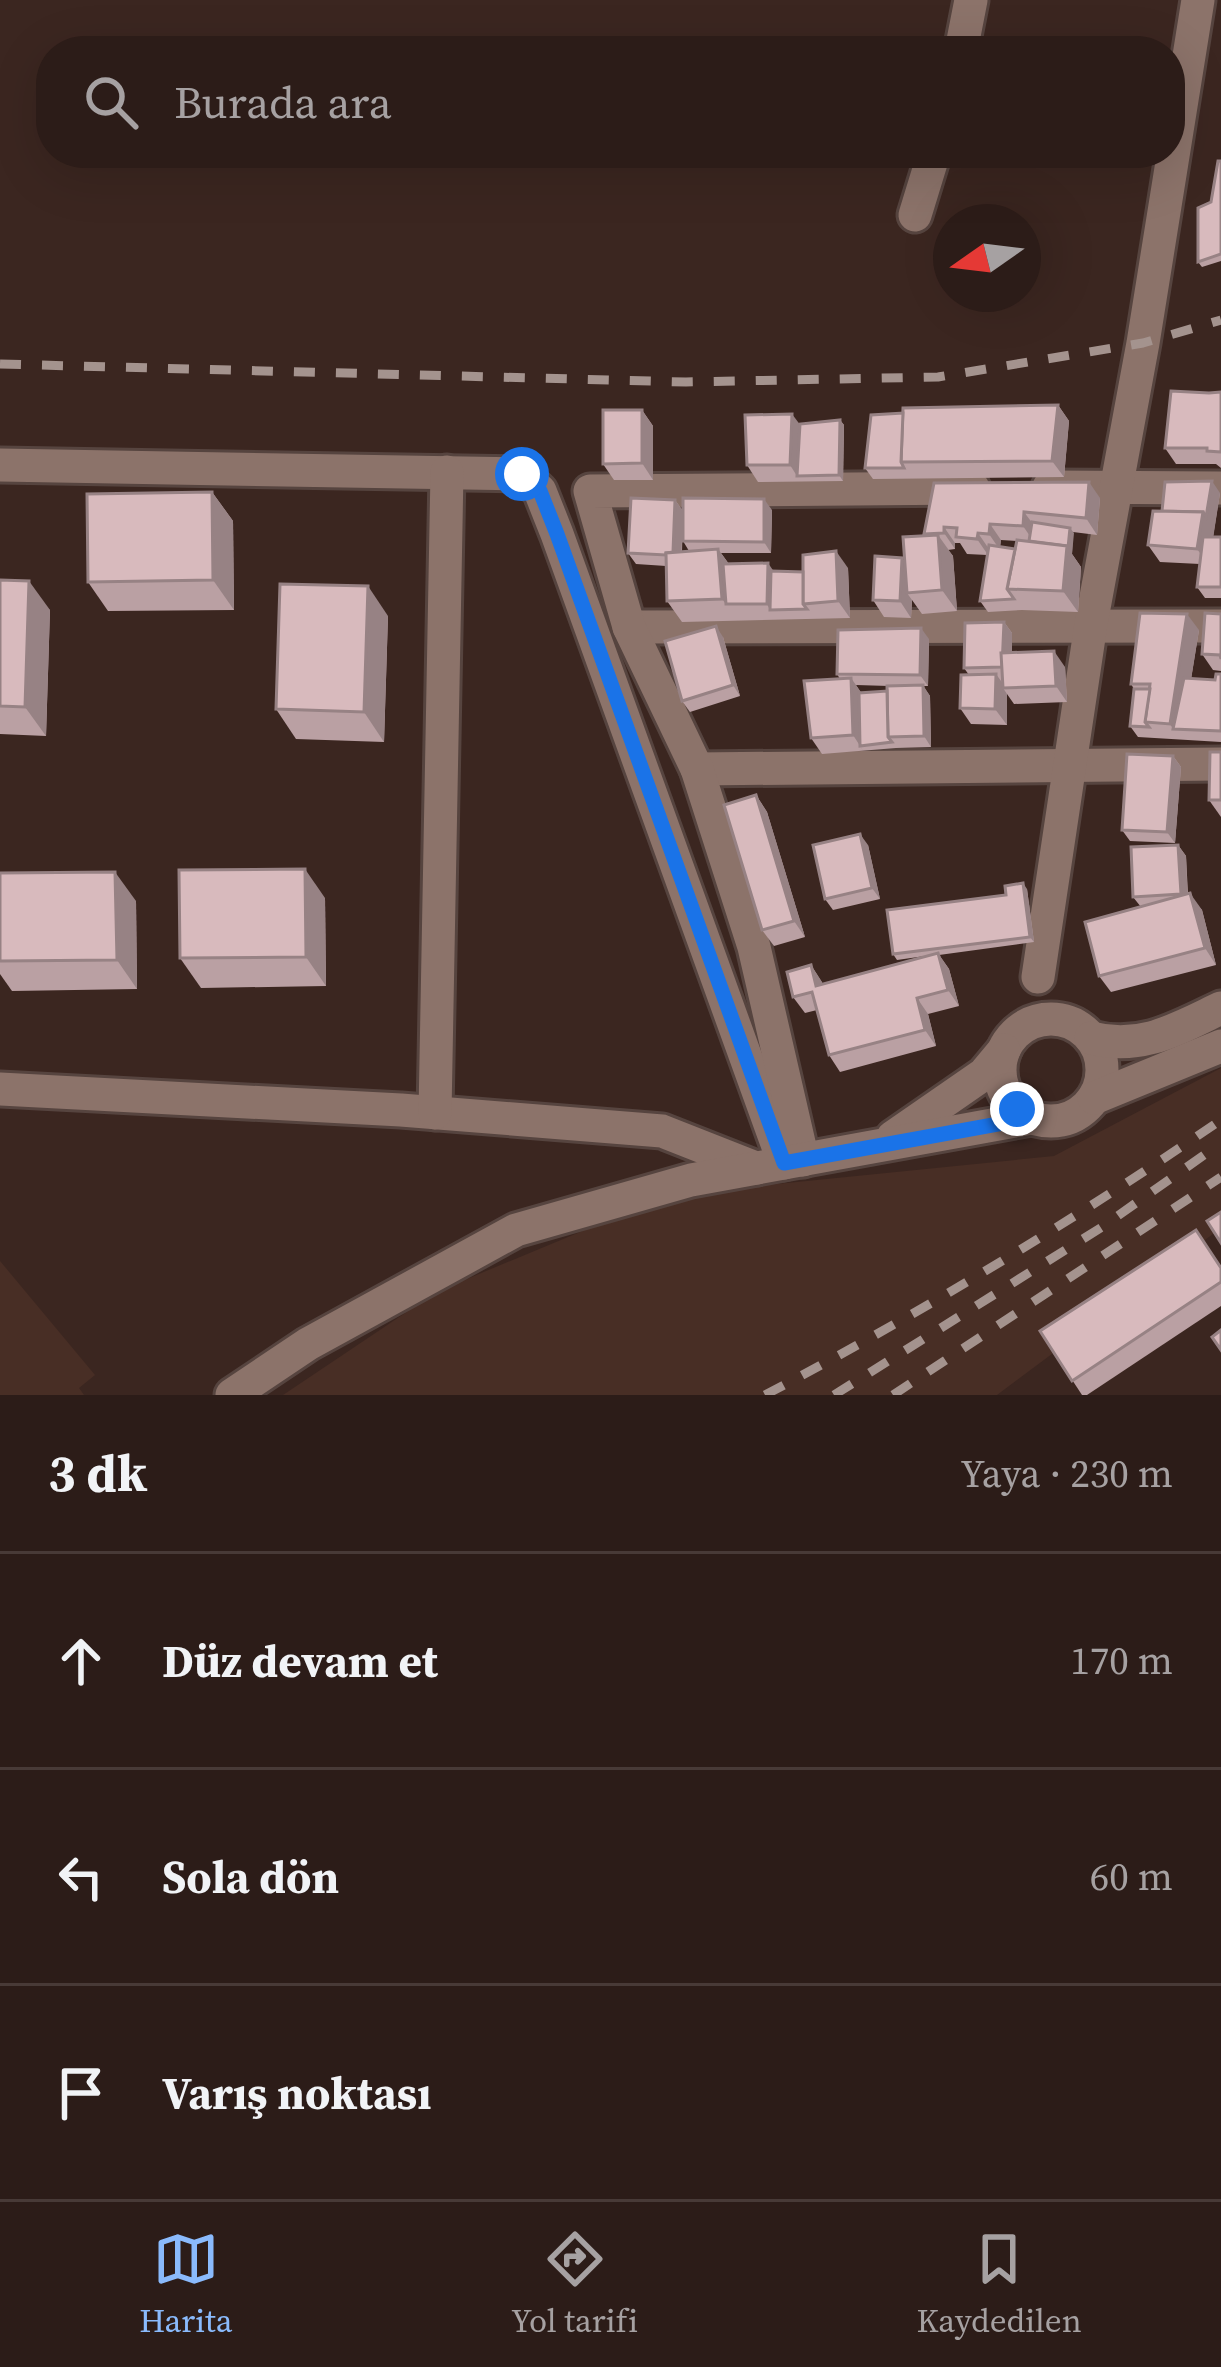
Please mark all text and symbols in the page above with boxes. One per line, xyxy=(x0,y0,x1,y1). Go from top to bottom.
search box xyxy=(36,36,1185,168)
icon: search xyxy=(78,69,144,135)
text: Burada ara xyxy=(174,71,392,133)
north arrow xyxy=(933,204,1041,312)
route start xyxy=(495,447,549,501)
route end xyxy=(990,1082,1044,1136)
text: 3 dk xyxy=(48,1438,147,1508)
text: Yaya · 230 m xyxy=(960,1447,1173,1500)
icon: ahead xyxy=(48,1628,114,1694)
text: Düz devam et xyxy=(162,1630,438,1692)
text: 170 m xyxy=(1070,1634,1173,1687)
icon: left xyxy=(48,1844,114,1910)
text: Sola dön xyxy=(162,1846,339,1908)
text: 60 m xyxy=(1090,1850,1173,1903)
icon: arrive xyxy=(48,2060,114,2126)
text: Varış noktası xyxy=(162,2062,432,2124)
tab: Harita xyxy=(139,2226,233,2343)
tab: Yol tarifi xyxy=(511,2226,638,2343)
tab: Kaydedilen xyxy=(917,2226,1082,2343)

